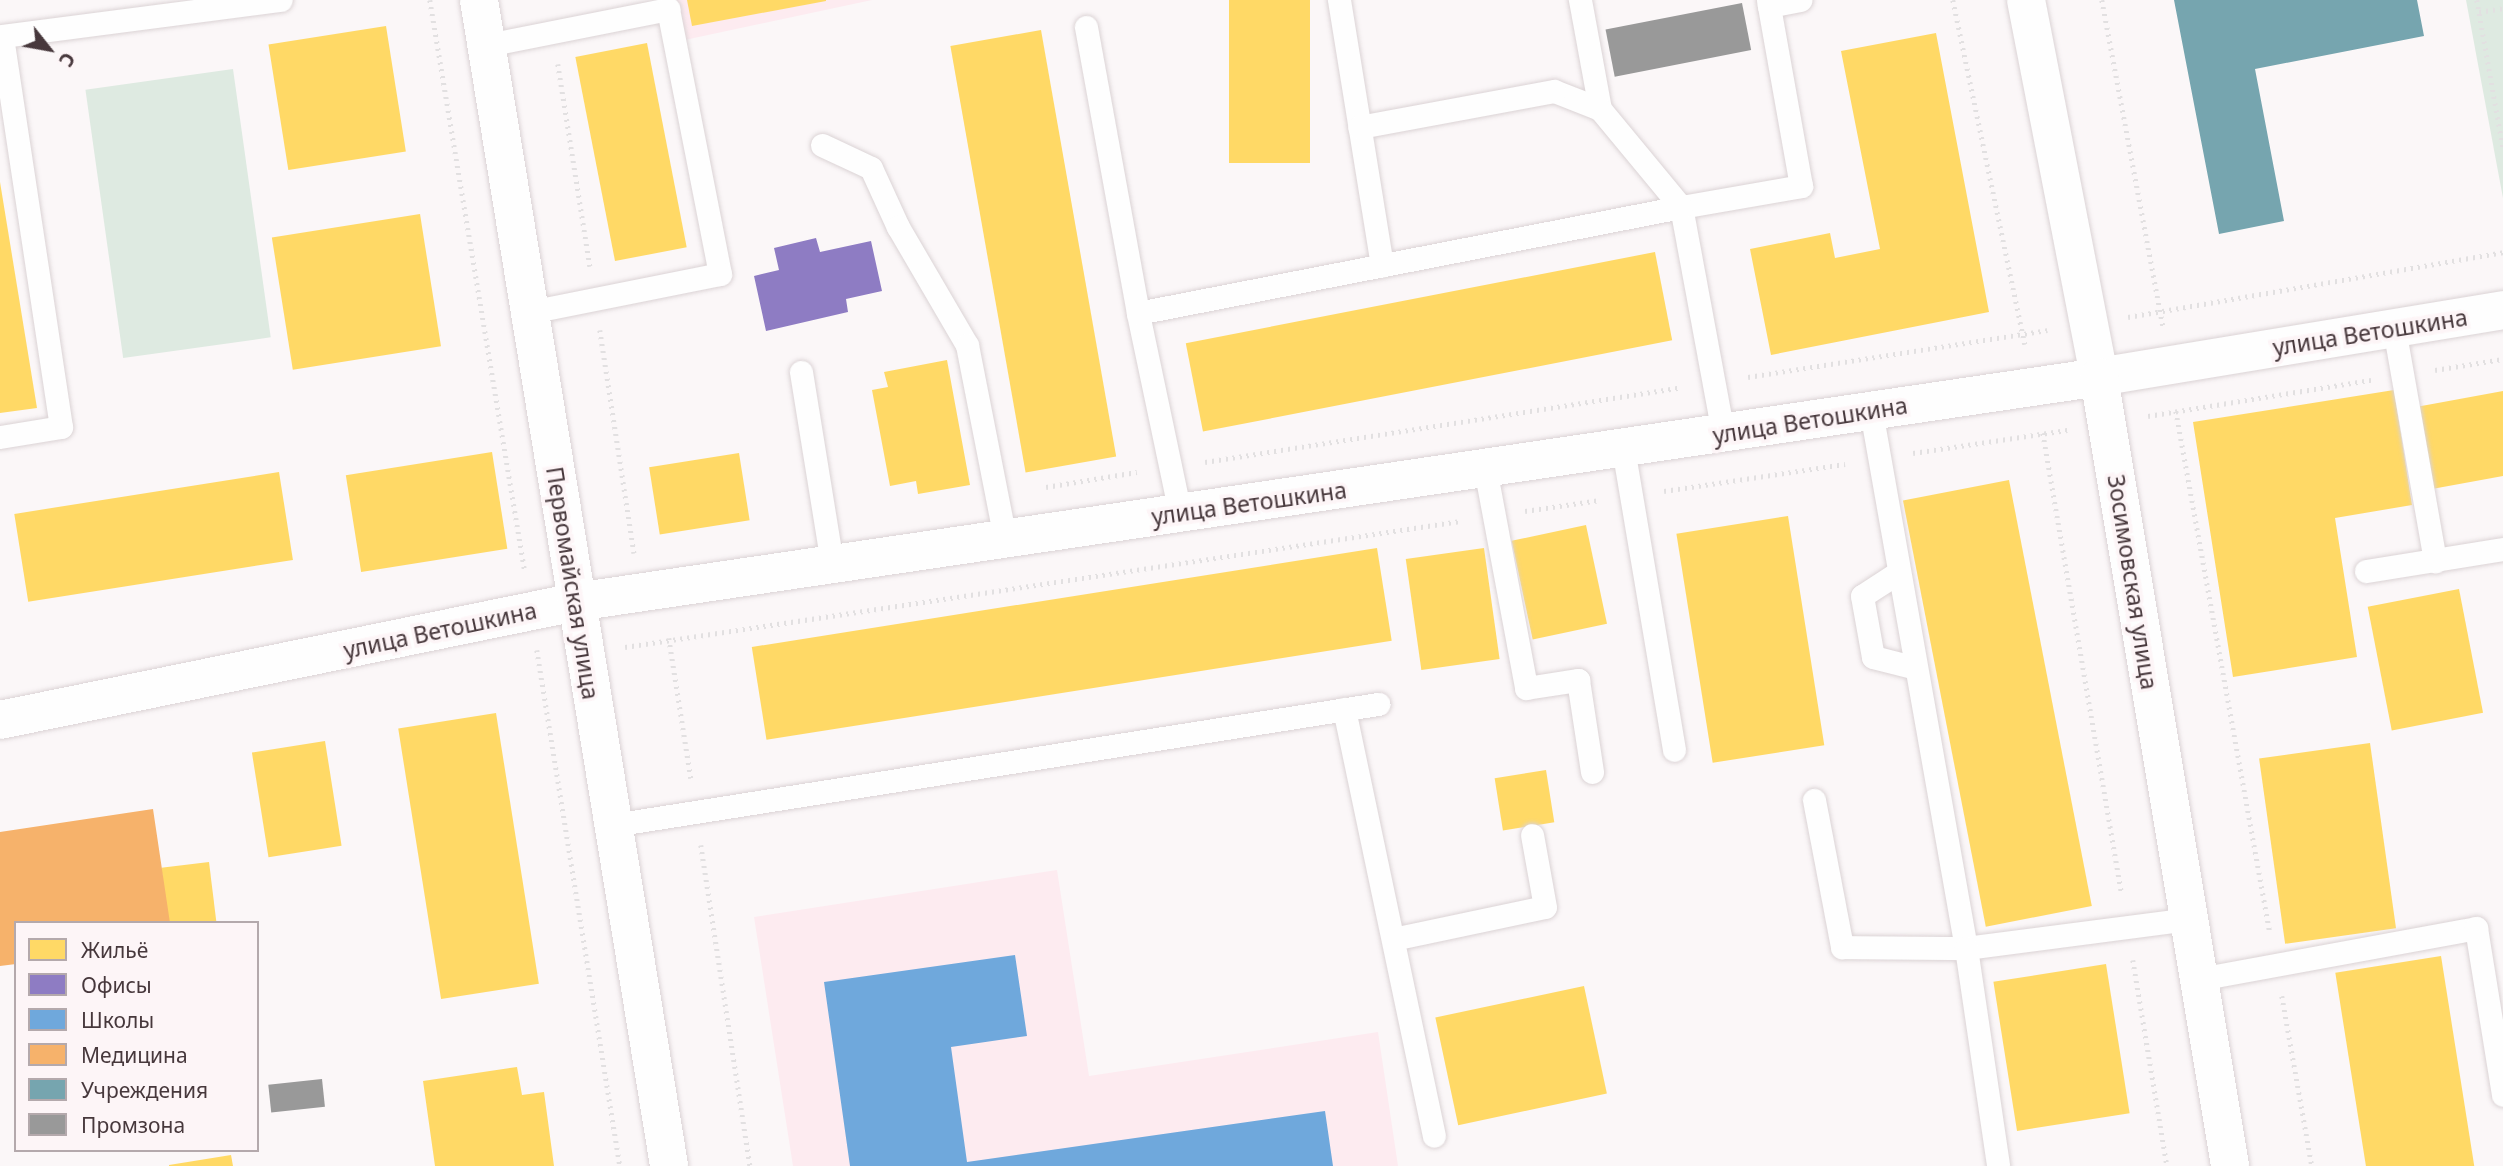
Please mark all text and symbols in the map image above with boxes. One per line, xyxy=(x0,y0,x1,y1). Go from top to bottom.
north arrow xyxy=(14,14,84,84)
text: С xyxy=(53,48,81,72)
street label: улица Ветошкина xyxy=(2271,303,2469,361)
street label: улица Ветошкина xyxy=(1711,391,1909,449)
street label: Первомайская улица xyxy=(541,465,605,701)
street label: Зосимовская улица xyxy=(2102,473,2164,691)
street label: улица Ветошкина xyxy=(1150,476,1348,530)
street label: улица Ветошкина xyxy=(341,596,539,664)
legend xyxy=(14,921,259,1152)
text: Жильё xyxy=(81,936,148,964)
text: Офисы xyxy=(81,971,152,999)
text: Школы xyxy=(81,1006,154,1034)
text: Медицина xyxy=(81,1041,188,1069)
text: Учреждения xyxy=(81,1076,208,1104)
text: Промзона xyxy=(81,1111,185,1139)

